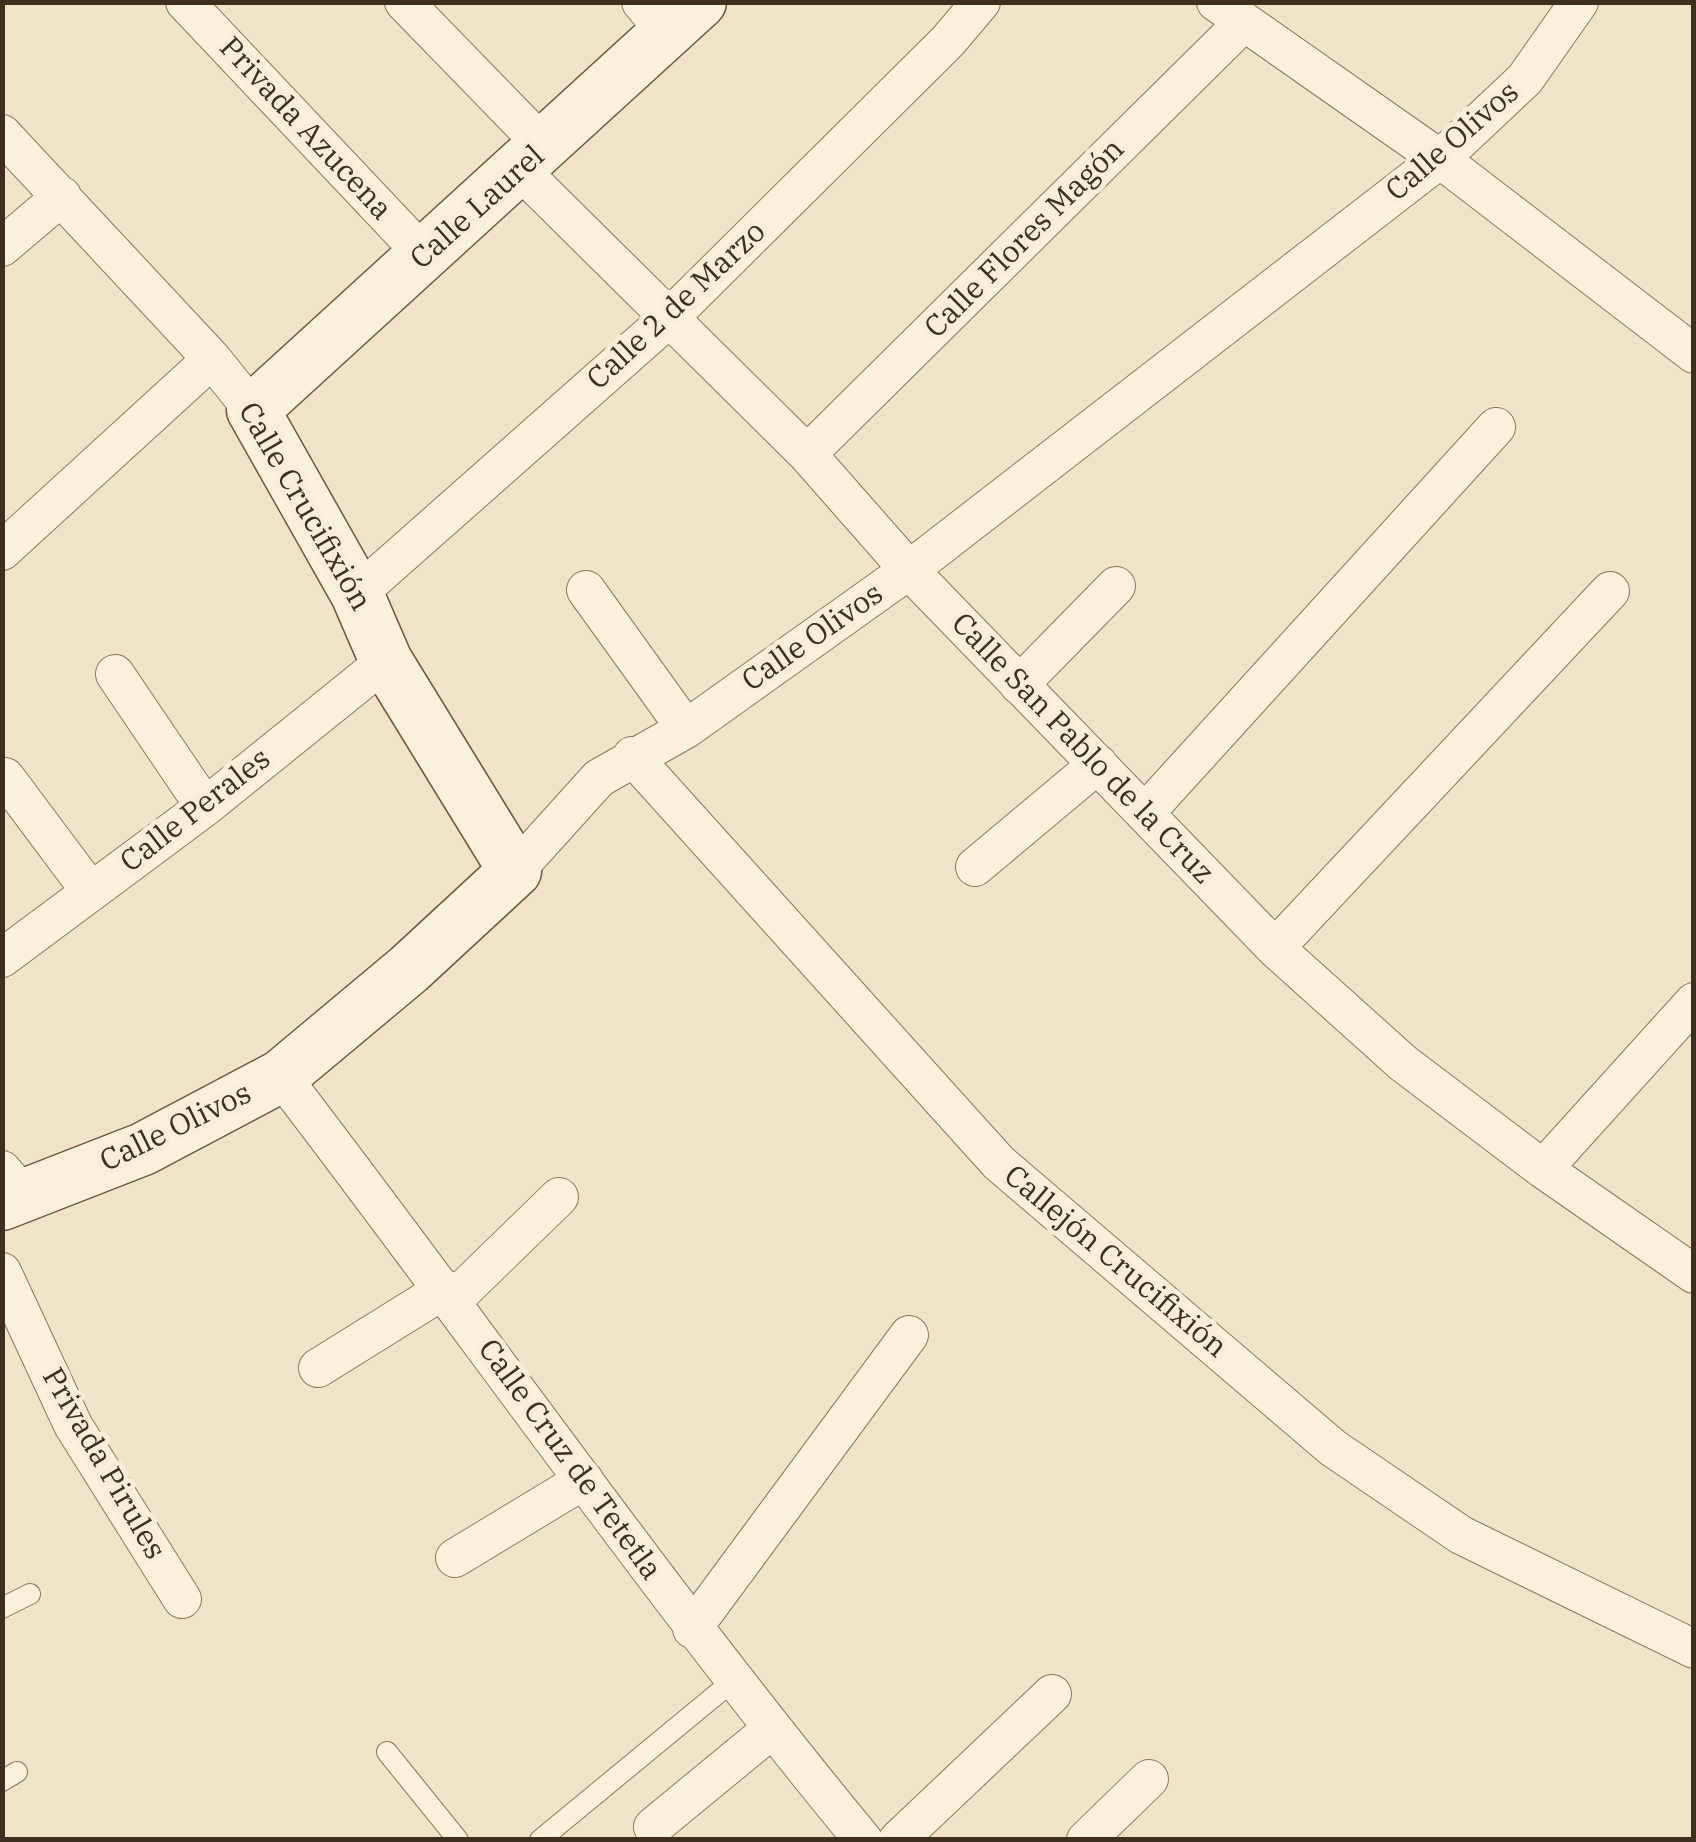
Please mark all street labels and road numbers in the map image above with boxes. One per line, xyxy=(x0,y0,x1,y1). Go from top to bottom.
street label: Privada Azucena xyxy=(211,30,399,228)
street label: Calle Olivos xyxy=(1379,75,1527,209)
street label: Calle Flores Magón xyxy=(918,132,1132,346)
street label: Calle Laurel xyxy=(404,139,552,277)
street label: Calle 2 de Marzo xyxy=(580,214,774,398)
street label: Calle Crucifixión xyxy=(230,397,378,617)
street label: Calle Olivos xyxy=(736,576,890,700)
street label: Calle San Pablo de la Cruz xyxy=(943,606,1221,892)
street label: Calle Perales xyxy=(114,741,278,881)
street label: Calle Olivos xyxy=(94,1076,258,1180)
street label: Callejón Crucifixión xyxy=(996,1158,1234,1366)
street label: Calle Cruz de Tetetla xyxy=(470,1333,668,1587)
street label: Privada Pirules xyxy=(34,1362,172,1566)

